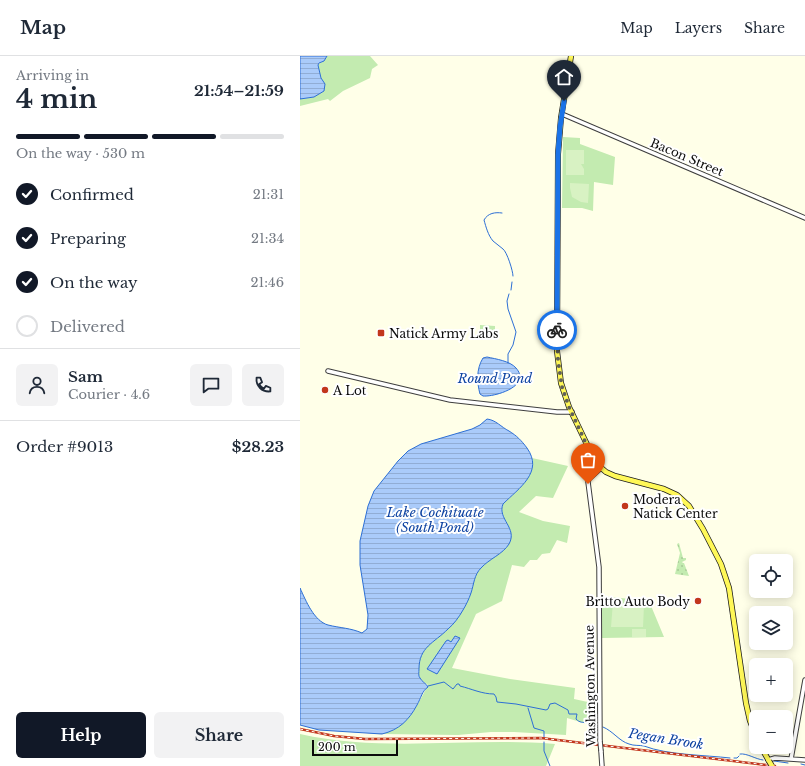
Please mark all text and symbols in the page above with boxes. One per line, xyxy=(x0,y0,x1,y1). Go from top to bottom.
text: Map xyxy=(20,16,66,39)
text: Map xyxy=(620,19,653,37)
text: Layers xyxy=(675,19,722,37)
text: Share xyxy=(744,19,785,37)
pin xyxy=(547,60,581,101)
icon: home xyxy=(553,66,575,88)
text: Arriving in xyxy=(16,67,89,84)
text: 21:54–21:59 xyxy=(194,81,284,100)
text: 4 min xyxy=(16,83,97,115)
street label: Bacon Street xyxy=(648,135,726,179)
text: On the way · 530 m xyxy=(16,145,145,162)
icon: check xyxy=(16,183,38,205)
text: Confirmed xyxy=(50,185,134,204)
text: 21:31 xyxy=(253,186,284,203)
icon: check xyxy=(16,227,38,249)
text: Preparing xyxy=(50,229,126,248)
text: 21:34 xyxy=(251,230,284,247)
icon: check xyxy=(16,271,38,293)
text: On the way xyxy=(50,273,138,292)
text: 21:46 xyxy=(251,274,284,291)
courier xyxy=(537,310,577,350)
text: Delivered xyxy=(50,317,125,336)
icon: bike xyxy=(546,319,568,341)
place label: Natick Army Labs xyxy=(389,326,498,341)
marker: Natick Army Labs xyxy=(376,328,386,338)
button: person xyxy=(16,364,58,406)
button: chat xyxy=(190,364,232,406)
button: phone xyxy=(242,364,284,406)
text: Sam xyxy=(68,367,103,386)
water label: Round Pond xyxy=(457,370,532,387)
place label: A Lot xyxy=(332,383,367,398)
marker: A Lot xyxy=(320,385,330,395)
text: Courier · 4.6 xyxy=(68,386,150,403)
text: Order #9013 xyxy=(16,437,113,456)
text: $28.23 xyxy=(232,437,284,456)
pin xyxy=(571,443,605,484)
icon: bag xyxy=(577,449,599,471)
place label: Modera Natick Center xyxy=(633,492,718,521)
marker: Modera Natick Center xyxy=(620,501,630,511)
water label: Lake Cochituate (South Pond) xyxy=(385,504,484,536)
map controls xyxy=(749,554,793,754)
button: locate xyxy=(749,554,793,598)
place label: Britto Auto Body xyxy=(585,594,690,609)
marker: Britto Auto Body xyxy=(693,596,703,606)
button: layers xyxy=(749,606,793,650)
street label: Washington Avenue xyxy=(581,625,599,748)
button: + xyxy=(749,658,793,702)
button: − xyxy=(749,710,793,754)
button: Help xyxy=(16,712,146,758)
button: Share xyxy=(154,712,284,758)
water label: Pegan Brook xyxy=(626,725,705,753)
scale bar xyxy=(312,738,398,757)
text: 200 m xyxy=(318,740,355,754)

